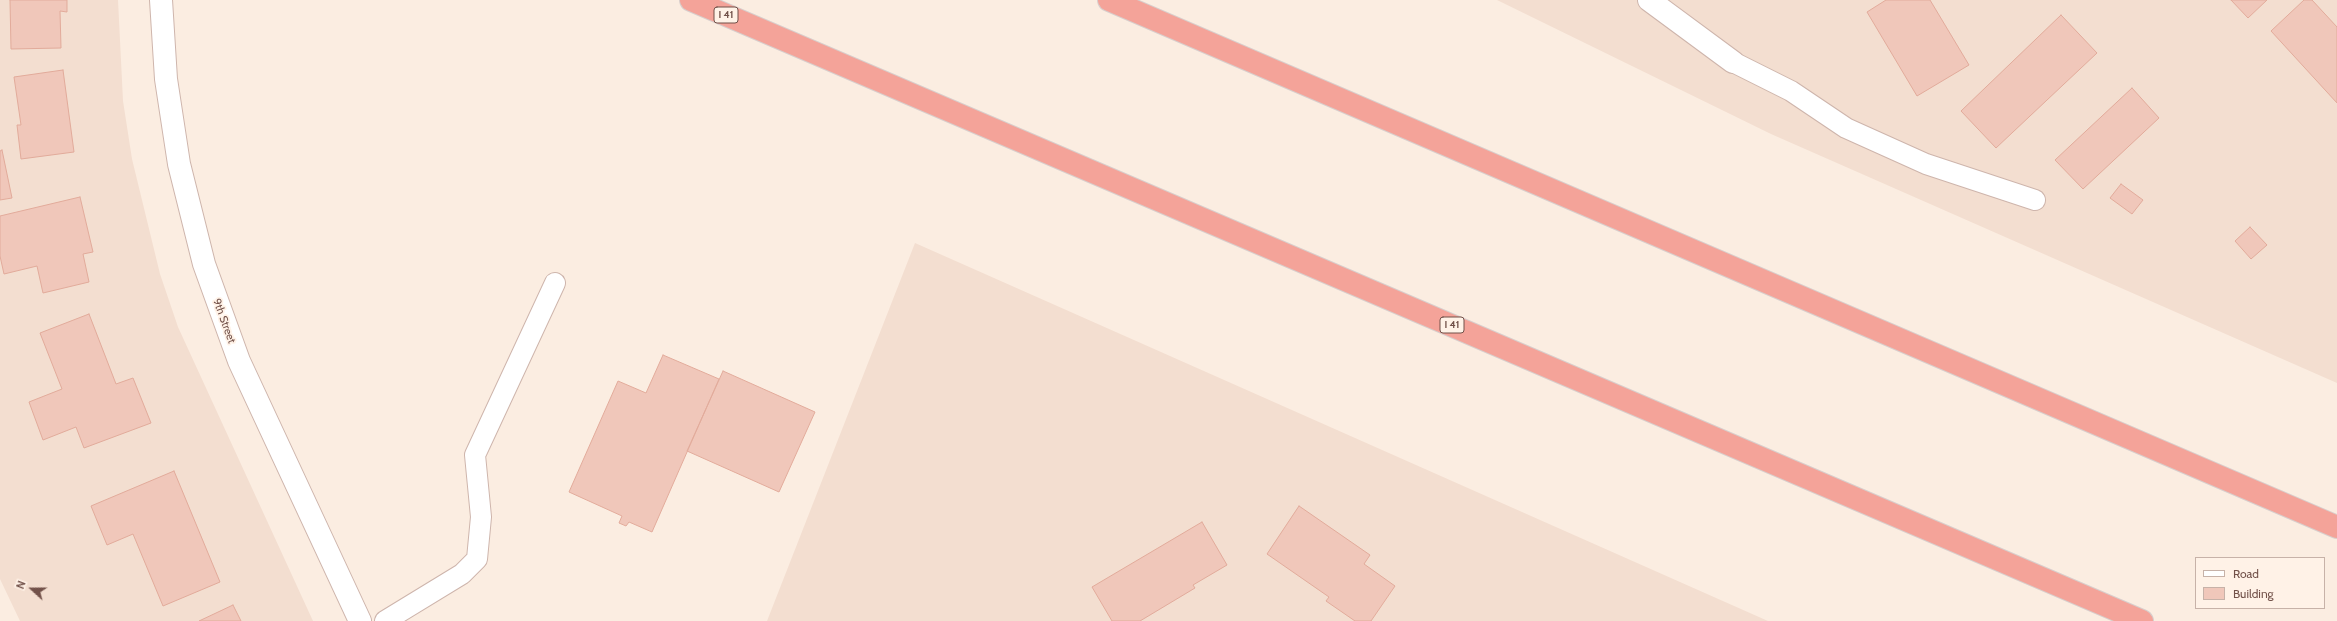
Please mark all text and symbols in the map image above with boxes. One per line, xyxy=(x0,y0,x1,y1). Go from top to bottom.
road number: I 41 xyxy=(714,7,738,23)
street label: 9th Street xyxy=(210,297,238,345)
road number: I 41 xyxy=(1440,317,1464,333)
legend xyxy=(2195,557,2325,609)
text: Road xyxy=(2233,566,2259,581)
north arrow xyxy=(12,569,52,609)
text: N xyxy=(13,579,29,591)
text: Building xyxy=(2233,586,2274,601)

